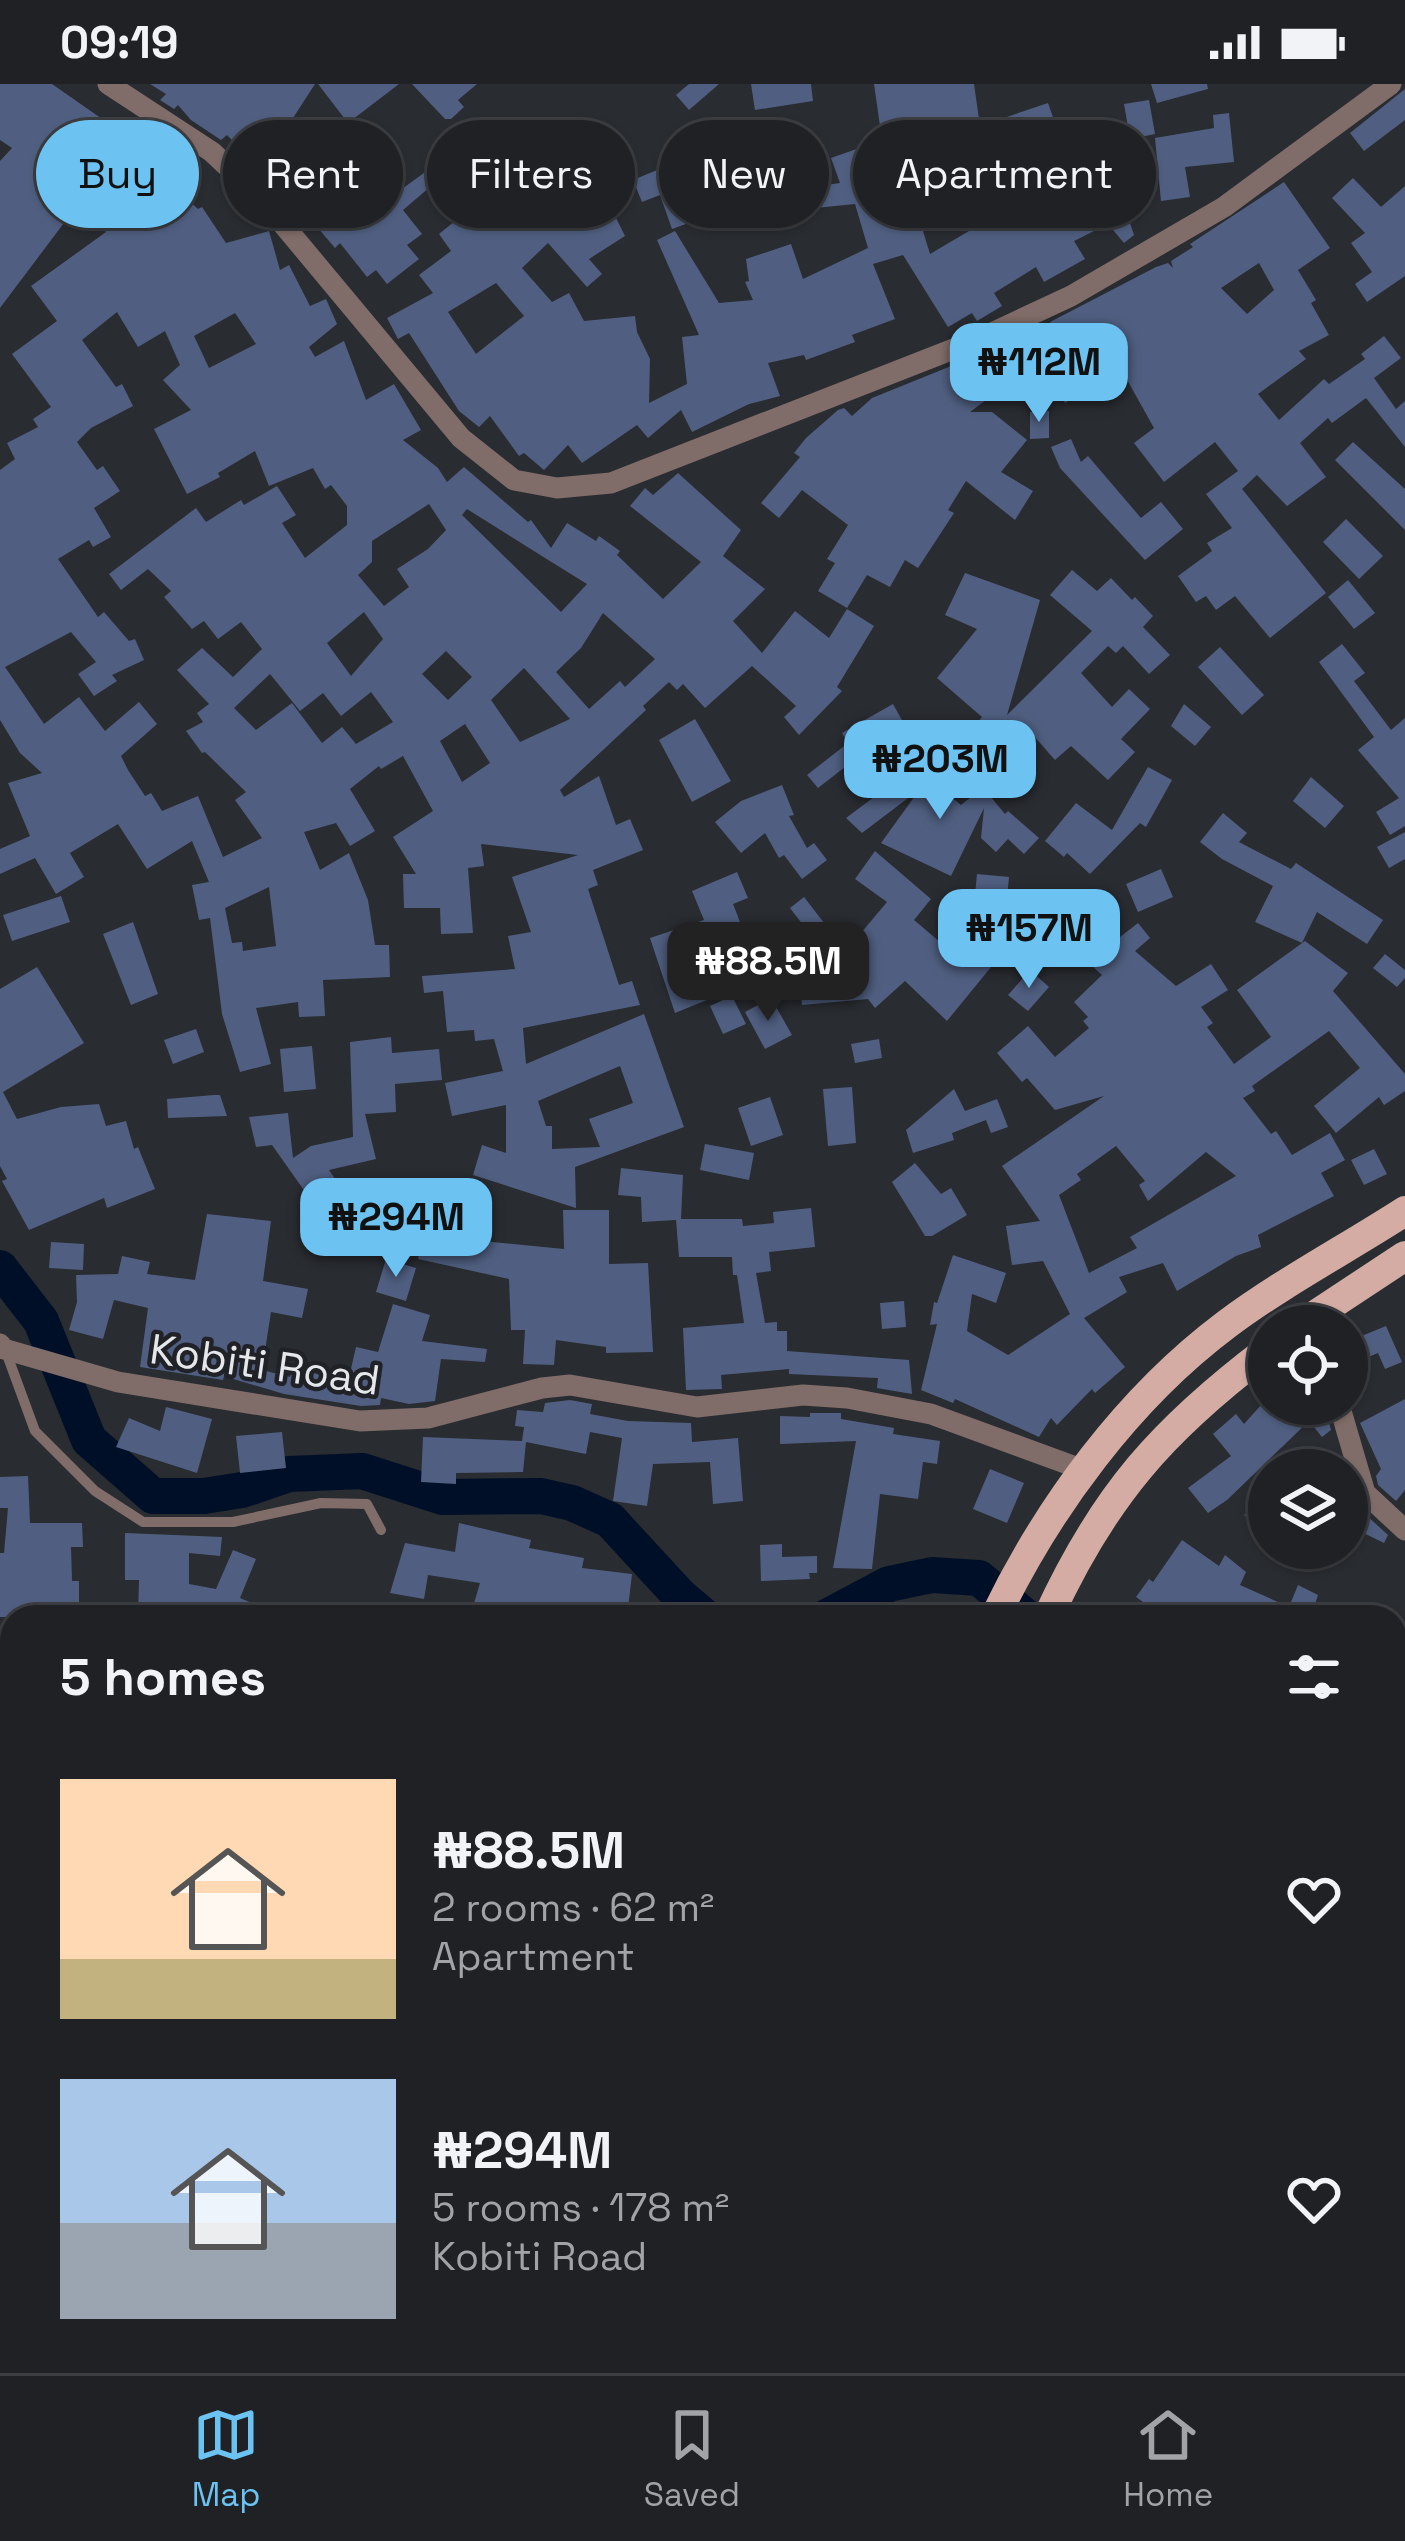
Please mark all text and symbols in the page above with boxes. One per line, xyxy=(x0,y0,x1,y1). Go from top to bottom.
text: 09:19 xyxy=(60,14,179,71)
chip: Buy xyxy=(36,120,199,228)
chip: Rent xyxy=(223,120,403,228)
chip: Filters xyxy=(427,120,635,228)
chip: New xyxy=(659,120,829,228)
chip: Apartment xyxy=(853,120,1156,228)
pin: ₦112M xyxy=(955,323,1123,425)
text: ₦112M xyxy=(977,337,1101,386)
pin: ₦203M xyxy=(856,720,1024,822)
text: ₦203M xyxy=(871,734,1009,783)
pin: ₦157M xyxy=(945,889,1113,991)
text: ₦157M xyxy=(965,903,1093,952)
pin: ₦88.5M xyxy=(670,922,866,1024)
text: ₦88.5M xyxy=(694,936,842,985)
pin: ₦294M xyxy=(312,1178,480,1280)
text: ₦294M xyxy=(327,1192,465,1241)
map controls xyxy=(1248,1305,1368,1569)
button: locate xyxy=(1248,1305,1368,1425)
street label: Kobiti Road xyxy=(147,1322,383,1407)
button: layers xyxy=(1248,1449,1368,1569)
icon: filters xyxy=(1281,1644,1347,1710)
text: 5 homes xyxy=(60,1645,266,1710)
text: ₦88.5M xyxy=(432,1818,625,1883)
icon: home xyxy=(156,1827,300,1971)
icon: heart xyxy=(1281,1866,1347,1932)
text: 2 rooms · 62 m² xyxy=(432,1883,714,1932)
text: Apartment xyxy=(432,1932,635,1981)
text: ₦294M xyxy=(432,2118,612,2183)
icon: home xyxy=(156,2127,300,2271)
icon: heart xyxy=(1281,2166,1347,2232)
text: 5 rooms · 178 m² xyxy=(432,2183,729,2232)
text: Kobiti Road xyxy=(432,2232,647,2281)
tab: Map xyxy=(192,2402,260,2516)
tab: Saved xyxy=(644,2402,740,2516)
tab: Home xyxy=(1123,2402,1213,2516)

